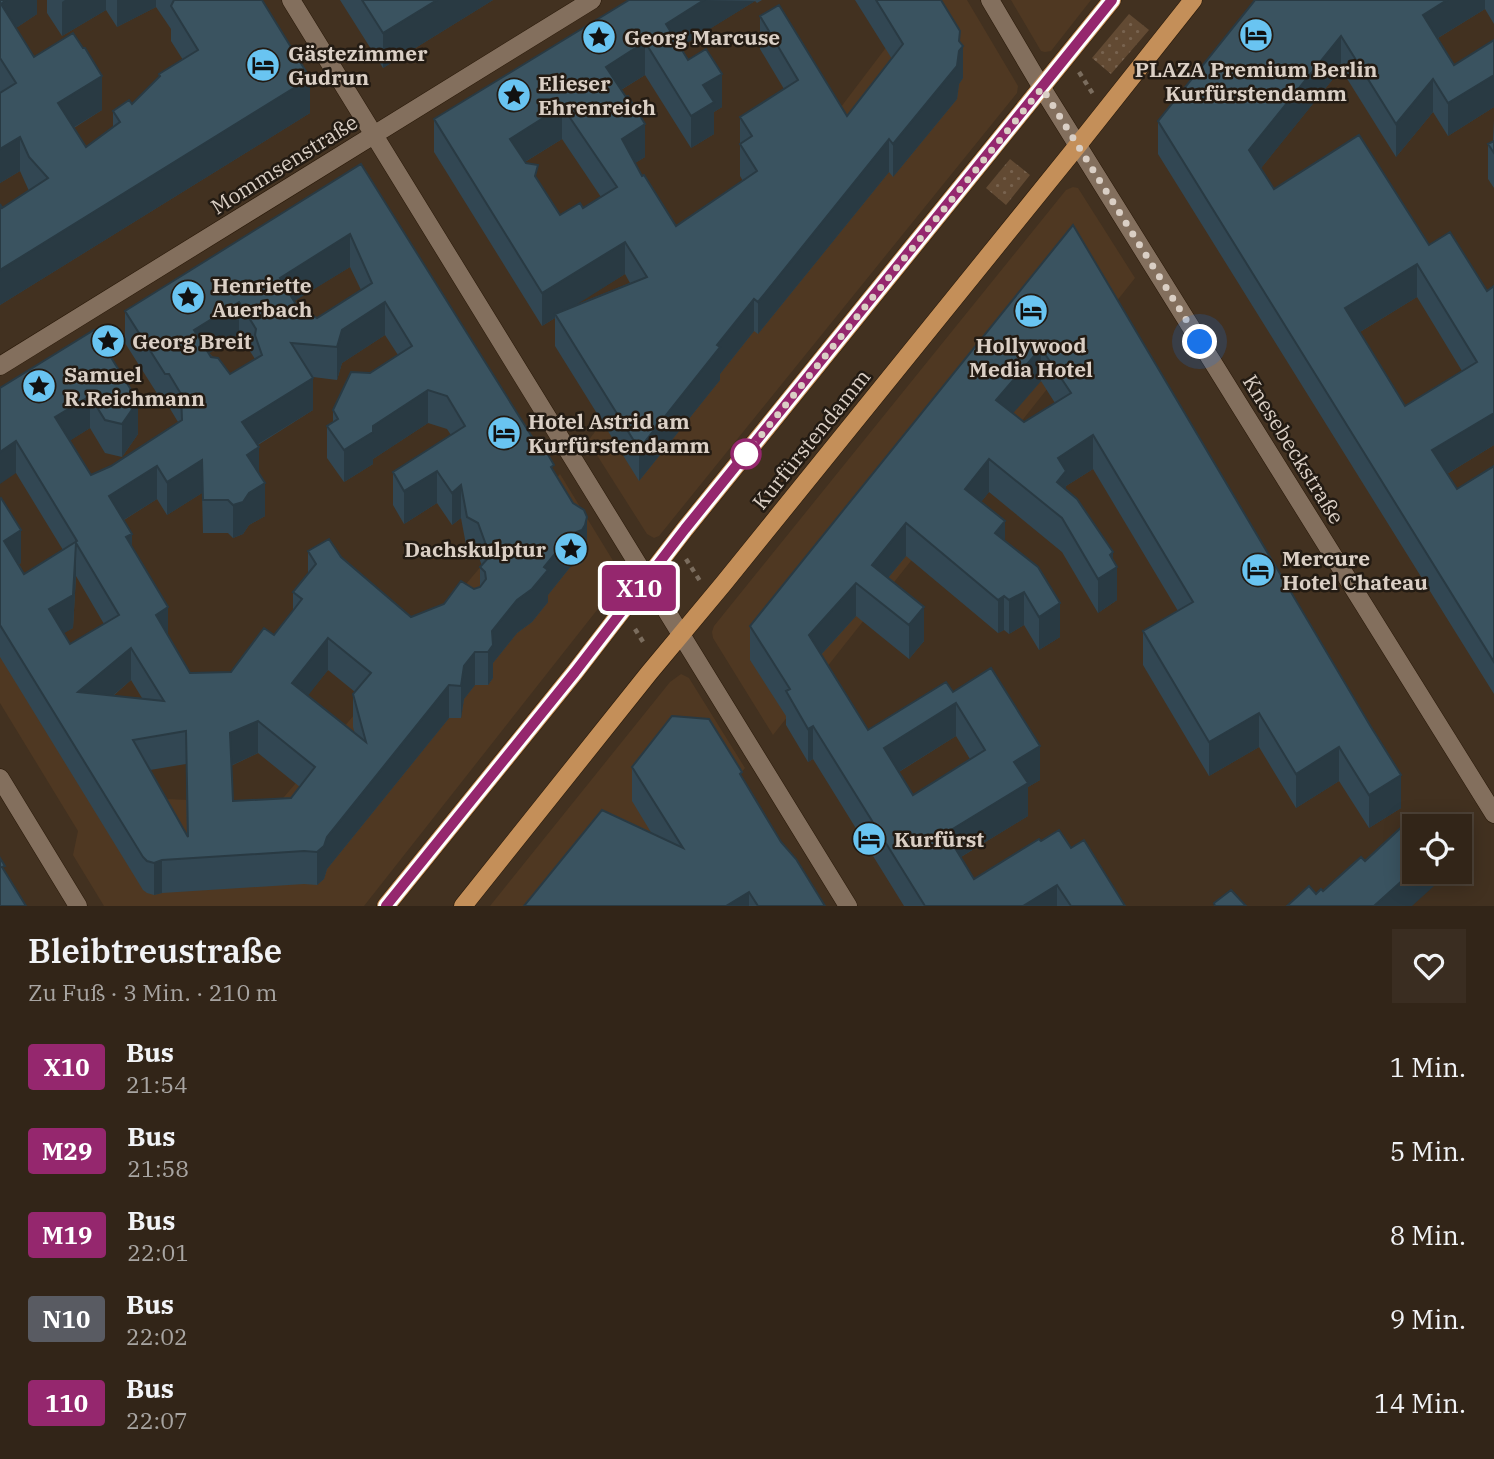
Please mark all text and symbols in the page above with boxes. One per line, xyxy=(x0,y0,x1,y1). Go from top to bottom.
hotel icon: PLAZA Premium Berlin Kurfürstendamm xyxy=(1237,16,1275,54)
place icon: Georg Marcuse xyxy=(580,18,618,56)
place label: Georg Marcuse xyxy=(624,23,780,51)
place label: Gästezimmer Gudrun xyxy=(288,39,428,91)
hotel icon: Gästezimmer Gudrun xyxy=(244,46,282,84)
place label: PLAZA Premium Berlin Kurfürstendamm xyxy=(1135,55,1377,107)
place label: Elieser Ehrenreich xyxy=(538,69,656,121)
place icon: Elieser Ehrenreich xyxy=(495,76,533,114)
street label: Mommsenstraße xyxy=(205,108,363,220)
place label: Henriette Auerbach xyxy=(212,271,313,323)
place icon: Henriette Auerbach xyxy=(169,278,207,316)
hotel icon: Hollywood Media Hotel xyxy=(1012,292,1050,330)
place icon: Georg Breit xyxy=(89,322,127,360)
your location xyxy=(1182,324,1217,359)
place label: Georg Breit xyxy=(132,327,252,355)
place label: Hollywood Media Hotel xyxy=(969,331,1093,383)
place label: Samuel R.Reichmann xyxy=(64,360,205,412)
street label: Kurfürstendamm xyxy=(746,363,876,515)
place icon: Samuel R.Reichmann xyxy=(20,367,58,405)
street label: Knesebeckstraße xyxy=(1237,369,1351,529)
place label: Hotel Astrid am Kurfürstendamm xyxy=(528,407,710,459)
hotel icon: Hotel Astrid am Kurfürstendamm xyxy=(485,414,523,452)
unlabelled marker xyxy=(731,439,761,469)
place icon: Dachskulptur xyxy=(552,530,590,568)
place label: Dachskulptur xyxy=(404,535,547,563)
place label: Mercure Hotel Chateau xyxy=(1282,544,1428,596)
hotel icon: Mercure Hotel Chateau xyxy=(1239,551,1277,589)
line badge: X10 xyxy=(599,565,679,611)
text: X10 xyxy=(616,572,662,604)
map controls xyxy=(1402,814,1472,884)
button: locate xyxy=(1402,814,1472,884)
hotel icon: Kurfürst xyxy=(850,820,888,858)
place label: Kurfürst xyxy=(894,825,984,853)
text: Bleibtreustraße xyxy=(28,929,282,972)
button: heart xyxy=(1392,929,1466,1003)
text: Zu Fuß · 3 Min. · 210 m xyxy=(28,977,277,1007)
text: Bus xyxy=(126,1035,174,1069)
text: 1 Min. xyxy=(1390,1050,1466,1084)
text: X10 xyxy=(43,1051,90,1083)
text: 21:54 xyxy=(126,1069,188,1099)
text: Bus xyxy=(127,1119,175,1153)
text: 5 Min. xyxy=(1390,1134,1466,1168)
text: M29 xyxy=(42,1135,92,1167)
text: 21:58 xyxy=(127,1153,189,1183)
text: Bus xyxy=(127,1203,175,1237)
text: 8 Min. xyxy=(1390,1218,1466,1252)
text: M19 xyxy=(42,1219,92,1251)
text: 22:01 xyxy=(127,1237,189,1267)
text: Bus xyxy=(126,1287,174,1321)
text: 9 Min. xyxy=(1390,1302,1466,1336)
text: N10 xyxy=(43,1303,90,1335)
text: 22:02 xyxy=(126,1321,188,1351)
text: Bus xyxy=(126,1371,174,1405)
text: 14 Min. xyxy=(1374,1386,1466,1420)
text: 110 xyxy=(45,1387,88,1419)
text: 22:07 xyxy=(126,1405,188,1435)

